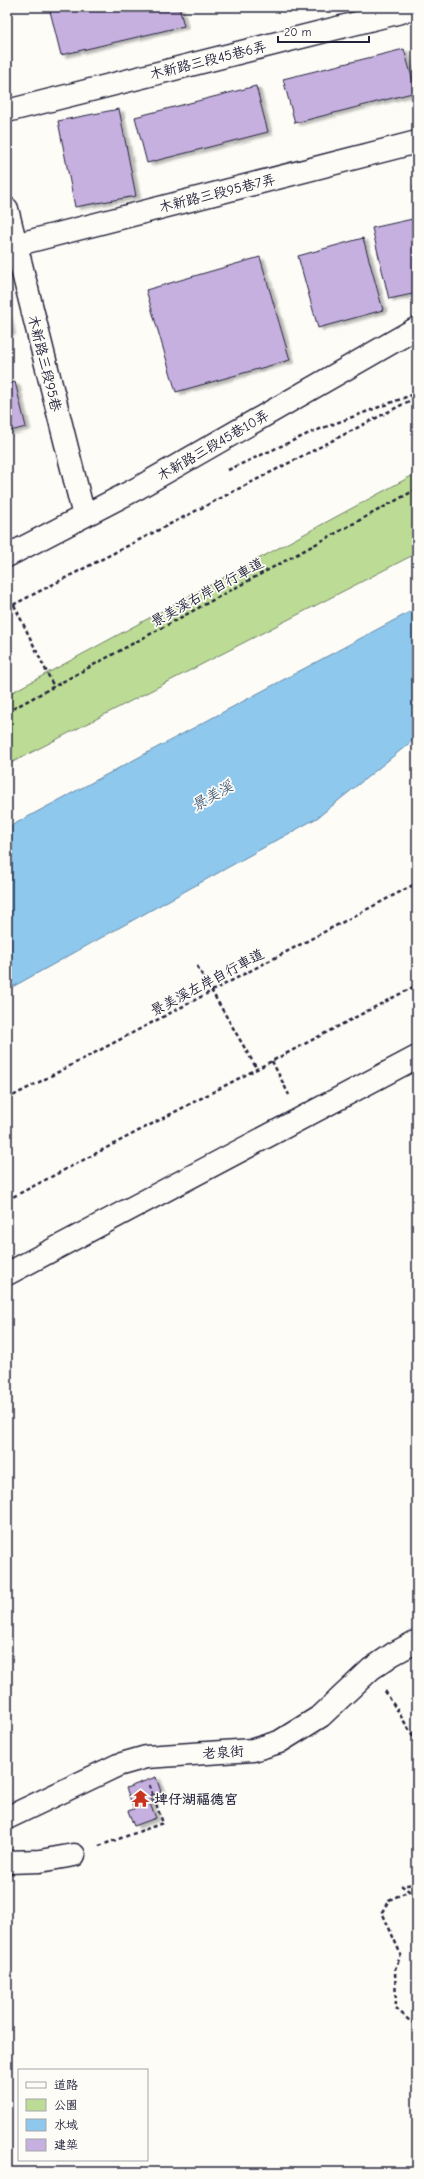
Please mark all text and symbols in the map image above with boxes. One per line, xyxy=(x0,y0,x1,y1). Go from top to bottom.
scale bar xyxy=(278,18,369,44)
text: 20 m xyxy=(284,25,312,39)
street label: 木新路三段45巷6弄 xyxy=(148,38,268,83)
street label: 木新路三段95巷7弄 xyxy=(157,171,277,216)
street label: 木新路三段95巷 xyxy=(24,313,65,414)
street label: 木新路三段45巷10弄 xyxy=(154,406,272,484)
street label: 景美溪右岸自行車道 xyxy=(148,554,266,630)
water label: 景美溪 xyxy=(188,776,237,815)
street label: 景美溪左岸自行車道 xyxy=(148,945,267,1020)
street label: 老泉街 xyxy=(201,1743,245,1762)
temple icon: 埤仔湖福德宮 xyxy=(131,1789,151,1809)
place label: 埤仔湖福德宮 xyxy=(154,1791,238,1808)
legend xyxy=(18,2069,148,2161)
text: 道路 xyxy=(54,2078,78,2092)
text: 公園 xyxy=(54,2098,78,2112)
text: 水域 xyxy=(54,2118,78,2132)
text: 建築 xyxy=(54,2138,78,2152)

